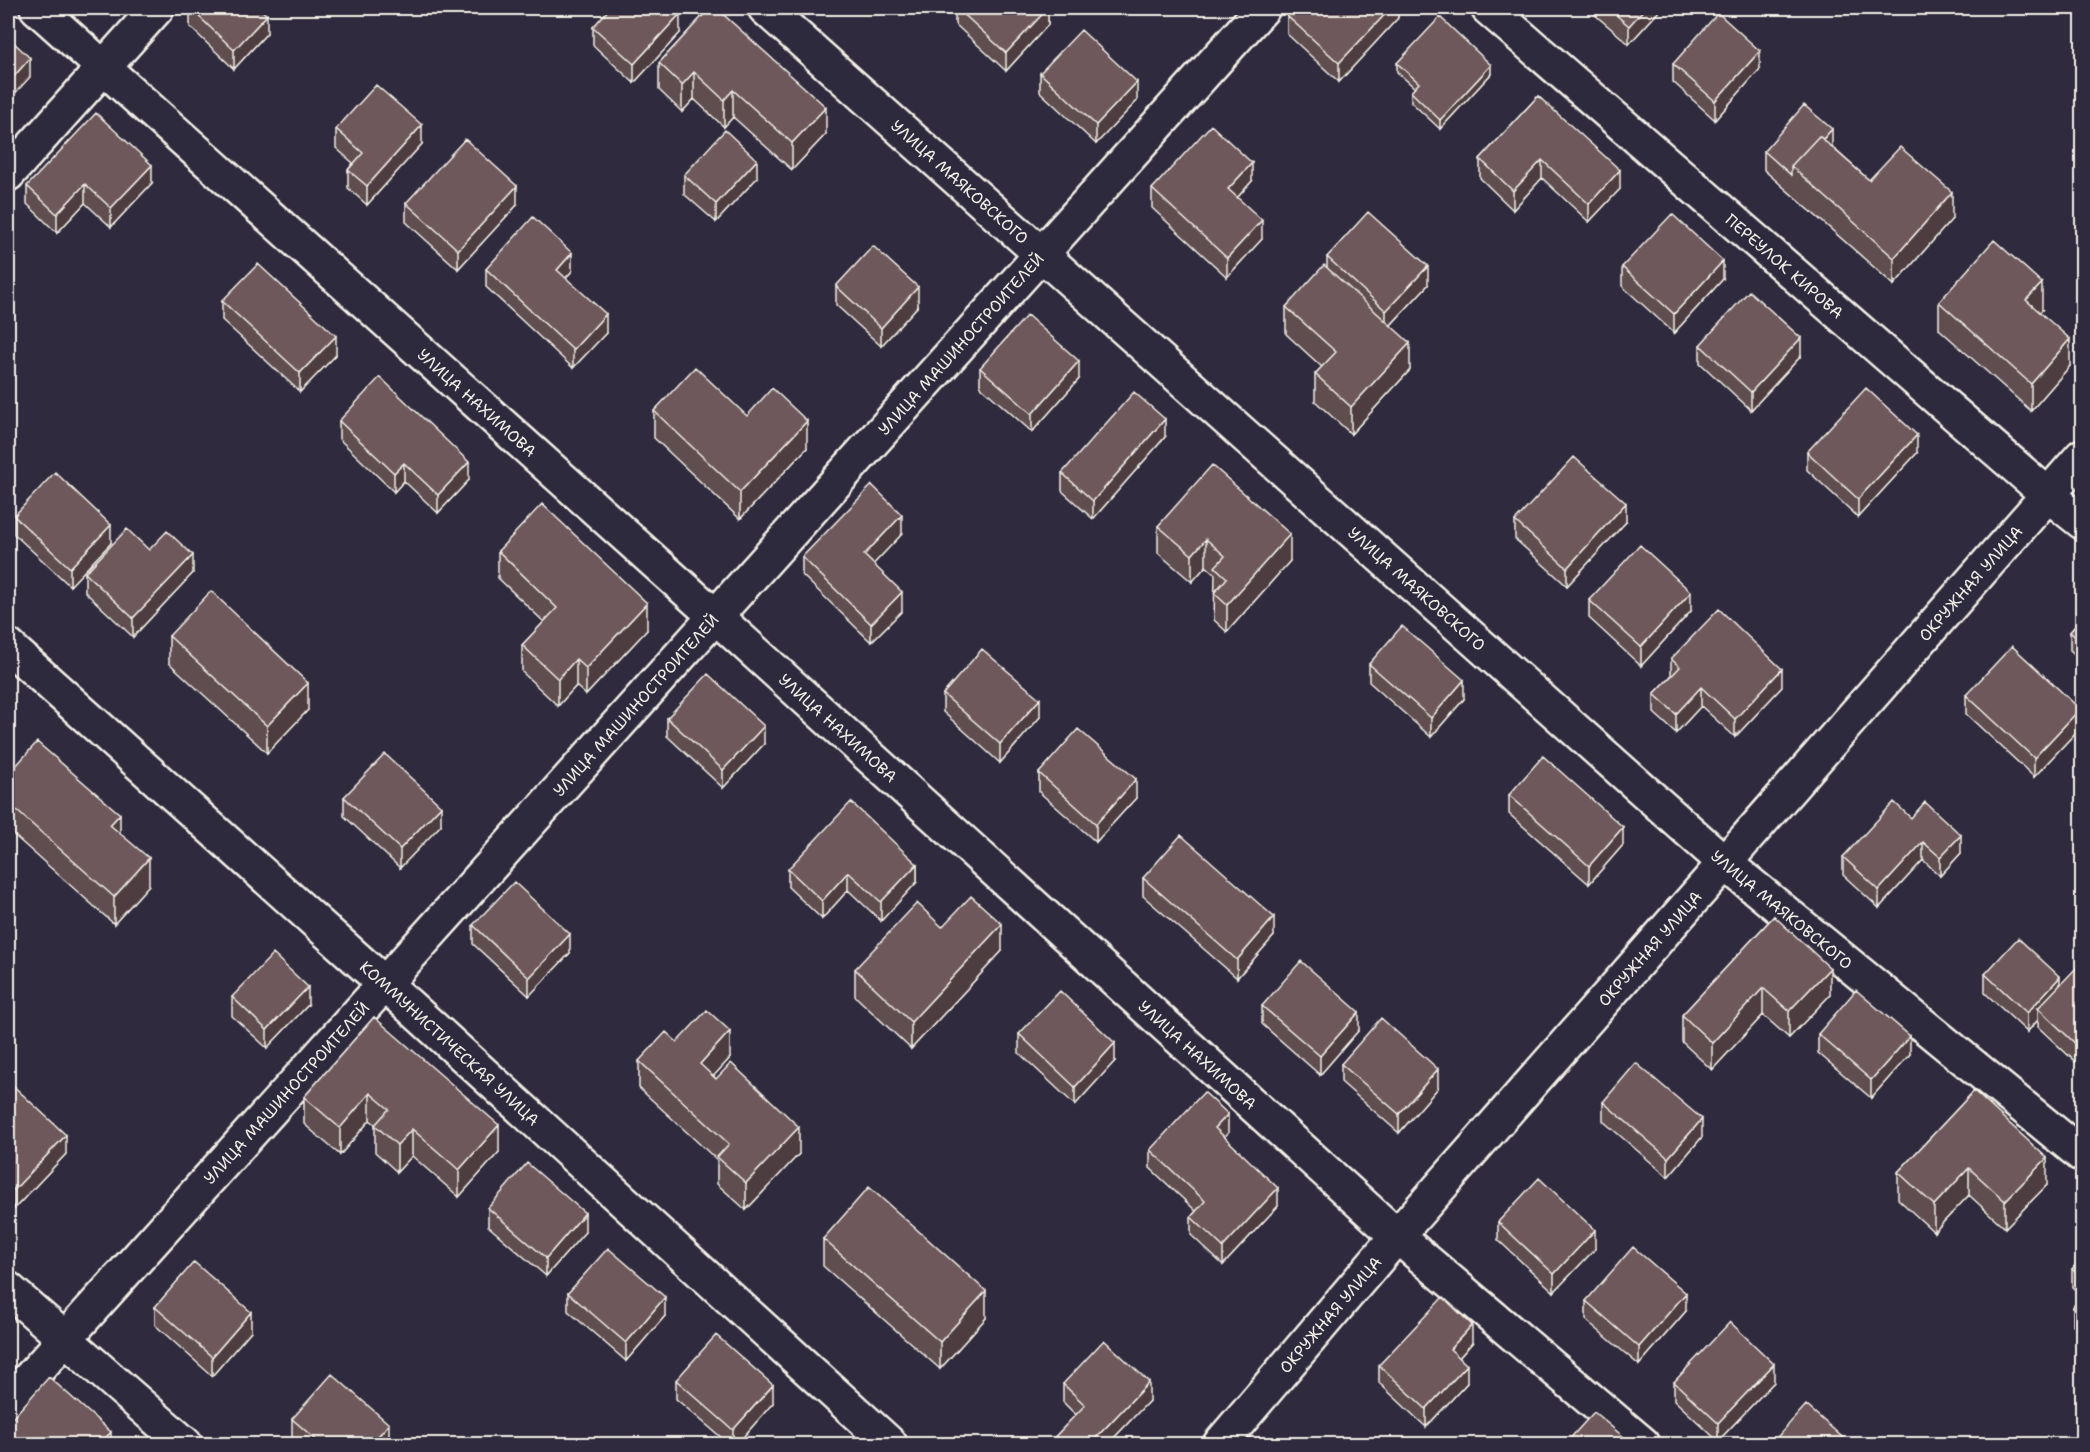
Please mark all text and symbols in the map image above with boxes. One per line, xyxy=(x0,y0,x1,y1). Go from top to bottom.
street label: УЛИЦА МАЯКОВСКОГО xyxy=(887,115,1033,248)
street label: ПЕРЕУЛОК КИРОВА xyxy=(1721,209,1848,323)
street label: УЛИЦА МАШИНОСТРОИТЕЛЕЙ xyxy=(873,248,1048,439)
street label: УЛИЦА НАХИМОВА xyxy=(413,344,541,461)
street label: ОКРУЖНАЯ УЛИЦА xyxy=(1914,521,2027,645)
street label: УЛИЦА МАЯКОВСКОГО xyxy=(1344,522,1490,655)
street label: УЛИЦА МАШИНОСТРОИТЕЛЕЙ xyxy=(548,609,723,800)
street label: УЛИЦА НАХИМОВА xyxy=(774,669,902,787)
street label: УЛИЦА МАЯКОВСКОГО xyxy=(1707,845,1857,974)
street label: ОКРУЖНАЯ УЛИЦА xyxy=(1593,886,1706,1011)
street label: КОММУНИСТИЧЕСКАЯ УЛИЦА xyxy=(356,956,544,1130)
street label: УЛИЦА НАХИМОВА xyxy=(1134,996,1261,1114)
street label: УЛИЦА МАШИНОСТРОИТЕЛЕЙ xyxy=(199,997,374,1188)
street label: ОКРУЖНАЯ УЛИЦА xyxy=(1274,1252,1386,1377)

